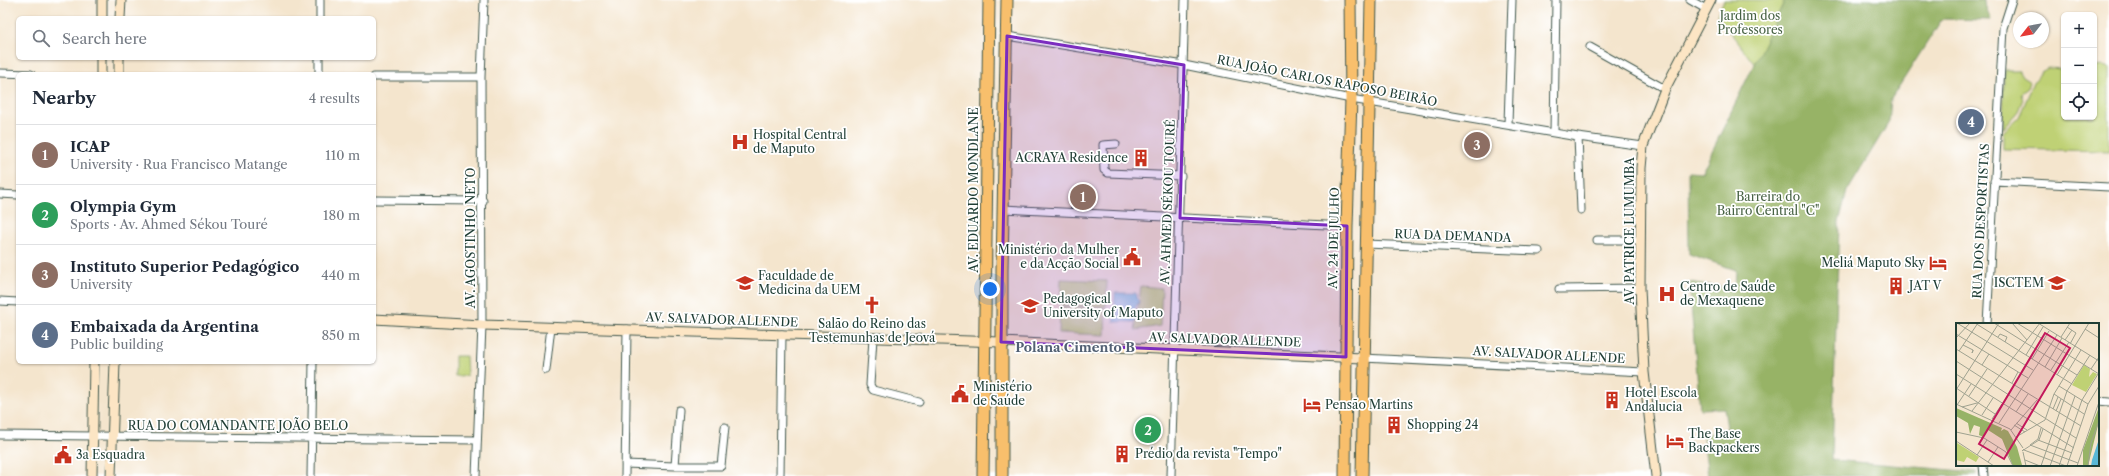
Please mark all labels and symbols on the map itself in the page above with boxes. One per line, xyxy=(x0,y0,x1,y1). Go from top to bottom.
park label: Jardim dos Professores xyxy=(1717,8,1783,37)
north arrow xyxy=(2013,12,2049,48)
street label: RUA JOÃO CARLOS RAPOSO BEIRÃO xyxy=(1216,51,1439,109)
street label: AV. EDUARDO MONDLANE xyxy=(966,107,981,274)
pin: 4 xyxy=(1958,107,1984,137)
street label: AV. AHMED SÉKOU TOURÉ xyxy=(1156,119,1178,286)
place label: Hospital Central de Maputo xyxy=(753,127,847,156)
pin: 3 xyxy=(1464,130,1490,160)
hospital icon: Hospital Central de Maputo xyxy=(730,132,750,152)
street label: RUA DOS DESPORTISTAS xyxy=(1969,143,1992,299)
building icon: ACRAYA Residence xyxy=(1131,148,1151,168)
place label: ACRAYA Residence xyxy=(1014,150,1128,165)
street label: AV. PATRICE LUMUMBA xyxy=(1622,156,1637,306)
street label: AV. AGOSTINHO NETO xyxy=(463,168,478,309)
pin: 1 xyxy=(1070,182,1096,212)
street label: AV. 24 DE JULHO xyxy=(1325,187,1342,290)
park label: Barreira do Bairro Central "C" xyxy=(1717,189,1819,218)
street label: RUA DA DEMANDA xyxy=(1394,226,1513,245)
place label: Ministério da Mulher e da Acção Social xyxy=(998,242,1119,271)
public building icon: Ministério da Mulher e da Acção Social xyxy=(1122,247,1142,267)
hotel icon: Meliá Maputo Sky xyxy=(1928,253,1948,273)
place label: Meliá Maputo Sky xyxy=(1821,255,1925,270)
place label: Faculdade de Medicina da UEM xyxy=(758,268,861,297)
school or university icon: Faculdade de Medicina da UEM xyxy=(735,273,755,293)
school or university icon: ISCTEM xyxy=(2047,273,2067,293)
place label: ISCTEM xyxy=(1994,275,2044,290)
building icon: JAT V xyxy=(1886,276,1906,296)
place label: JAT V xyxy=(1907,278,1942,293)
your location xyxy=(980,279,1000,299)
place label: Centro de Saúde de Mexaquene xyxy=(1680,279,1775,308)
hospital icon: Centro de Saúde de Mexaquene xyxy=(1657,284,1677,304)
place label: Pedagogical University of Maputo xyxy=(1043,291,1163,320)
church icon: Salão do Reino das Testemunhas de Jeová xyxy=(862,295,882,315)
school or university icon: Pedagogical University of Maputo xyxy=(1020,296,1040,316)
street label: AV. SALVADOR ALLENDE xyxy=(644,309,799,330)
place label: Salão do Reino das Testemunhas de Jeová xyxy=(809,316,936,345)
inset map xyxy=(1956,323,2099,466)
street label: AV. SALVADOR ALLENDE xyxy=(1147,329,1302,350)
district label: Polana Cimento B xyxy=(1015,339,1135,355)
street label: AV. SALVADOR ALLENDE xyxy=(1471,343,1626,366)
place label: Ministério de Saúde xyxy=(973,379,1032,408)
public building icon: Ministério de Saúde xyxy=(950,384,970,404)
place label: Hotel Escola Andalucia xyxy=(1624,385,1698,414)
building icon: Hotel Escola Andalucia xyxy=(1602,390,1622,410)
hotel icon: Pensão Martins xyxy=(1302,395,1322,415)
place label: Pensão Martins xyxy=(1325,397,1413,412)
pin: 2 xyxy=(1135,415,1161,445)
building icon: Shopping 24 xyxy=(1384,415,1404,435)
street label: RUA DO COMANDANTE JOÃO BELO xyxy=(128,417,348,433)
place label: Shopping 24 xyxy=(1407,417,1478,432)
place label: The Base Backpackers xyxy=(1688,426,1759,455)
hotel icon: The Base Backpackers xyxy=(1665,431,1685,451)
building icon: Prédio da revista "Tempo" xyxy=(1112,444,1132,464)
public building icon: 3a Esquadra xyxy=(53,445,73,465)
place label: Prédio da revista "Tempo" xyxy=(1135,446,1282,461)
place label: 3a Esquadra xyxy=(76,447,146,462)

